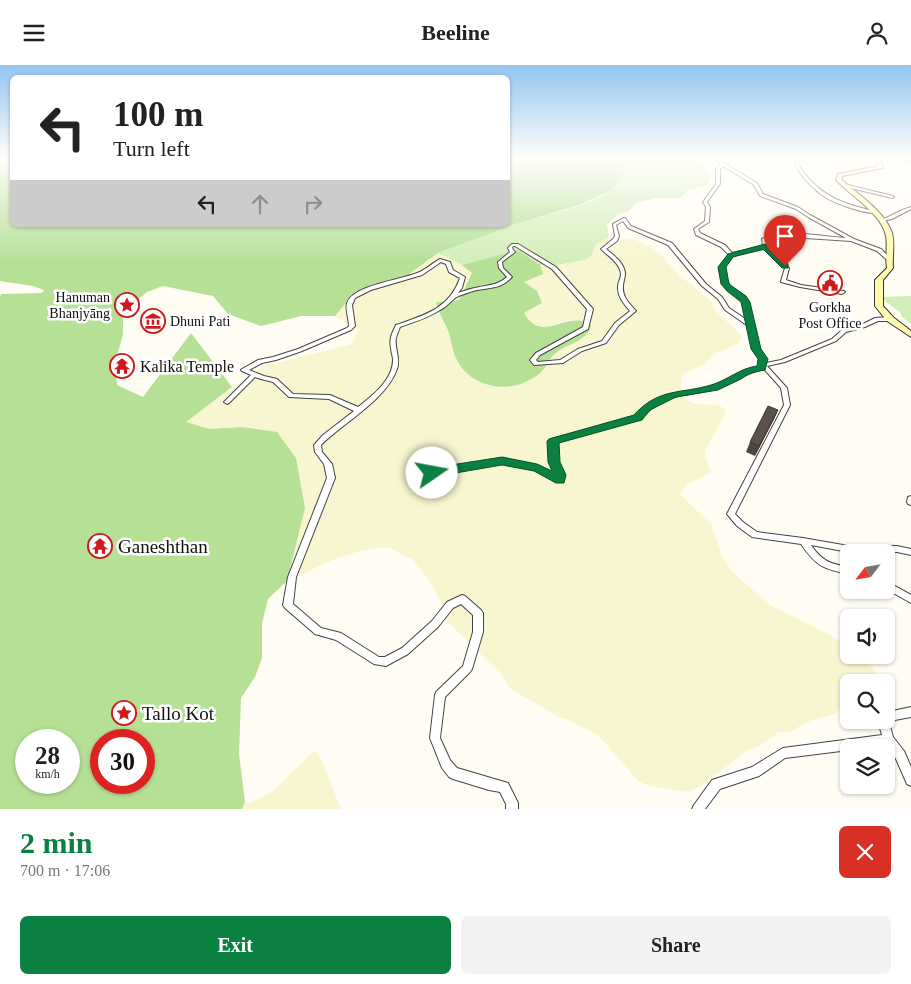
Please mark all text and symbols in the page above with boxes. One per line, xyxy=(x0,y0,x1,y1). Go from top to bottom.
icon: menu xyxy=(20,19,48,47)
icon: person xyxy=(863,19,891,47)
text: Beeline xyxy=(421,20,490,45)
icon: left xyxy=(30,95,95,160)
text: 100 m xyxy=(113,95,203,134)
text: Turn left xyxy=(113,136,190,161)
icon: left xyxy=(193,190,221,218)
icon: ahead xyxy=(246,190,274,218)
icon: right xyxy=(299,190,327,218)
pin xyxy=(764,215,806,266)
icon: arrive xyxy=(771,222,799,250)
public building icon: Gorkha Post Office xyxy=(817,270,843,296)
place label: Hanuman Bhanjyāng xyxy=(49,290,110,321)
place icon: Hanuman Bhanjyāng xyxy=(114,292,140,318)
place label: Gorkha Post Office xyxy=(798,300,862,331)
museum icon: Dhuni Pati xyxy=(140,308,166,334)
place label: Dhuni Pati xyxy=(170,314,230,329)
temple icon: Kalika Temple xyxy=(109,353,135,379)
place label: Kalika Temple xyxy=(140,358,234,376)
position arrow xyxy=(405,446,457,498)
temple icon: Ganeshthan xyxy=(87,533,113,559)
place label: Ganeshthan xyxy=(118,536,208,557)
north arrow xyxy=(840,544,895,599)
map controls xyxy=(840,544,895,794)
button: sound xyxy=(840,609,895,664)
button: search xyxy=(840,674,895,729)
place icon: Tallo Kot xyxy=(111,700,137,726)
place label: Tallo Kot xyxy=(142,703,215,724)
speed limit sign: 30 xyxy=(90,729,155,794)
button: layers xyxy=(840,739,895,794)
text: 28 xyxy=(35,742,60,769)
text: km/h xyxy=(35,767,60,781)
text: 2 min xyxy=(20,826,93,859)
button: close xyxy=(839,826,891,878)
text: 700 m · 17:06 xyxy=(20,862,110,879)
button: Exit xyxy=(20,916,451,974)
button: Share xyxy=(461,916,891,974)

